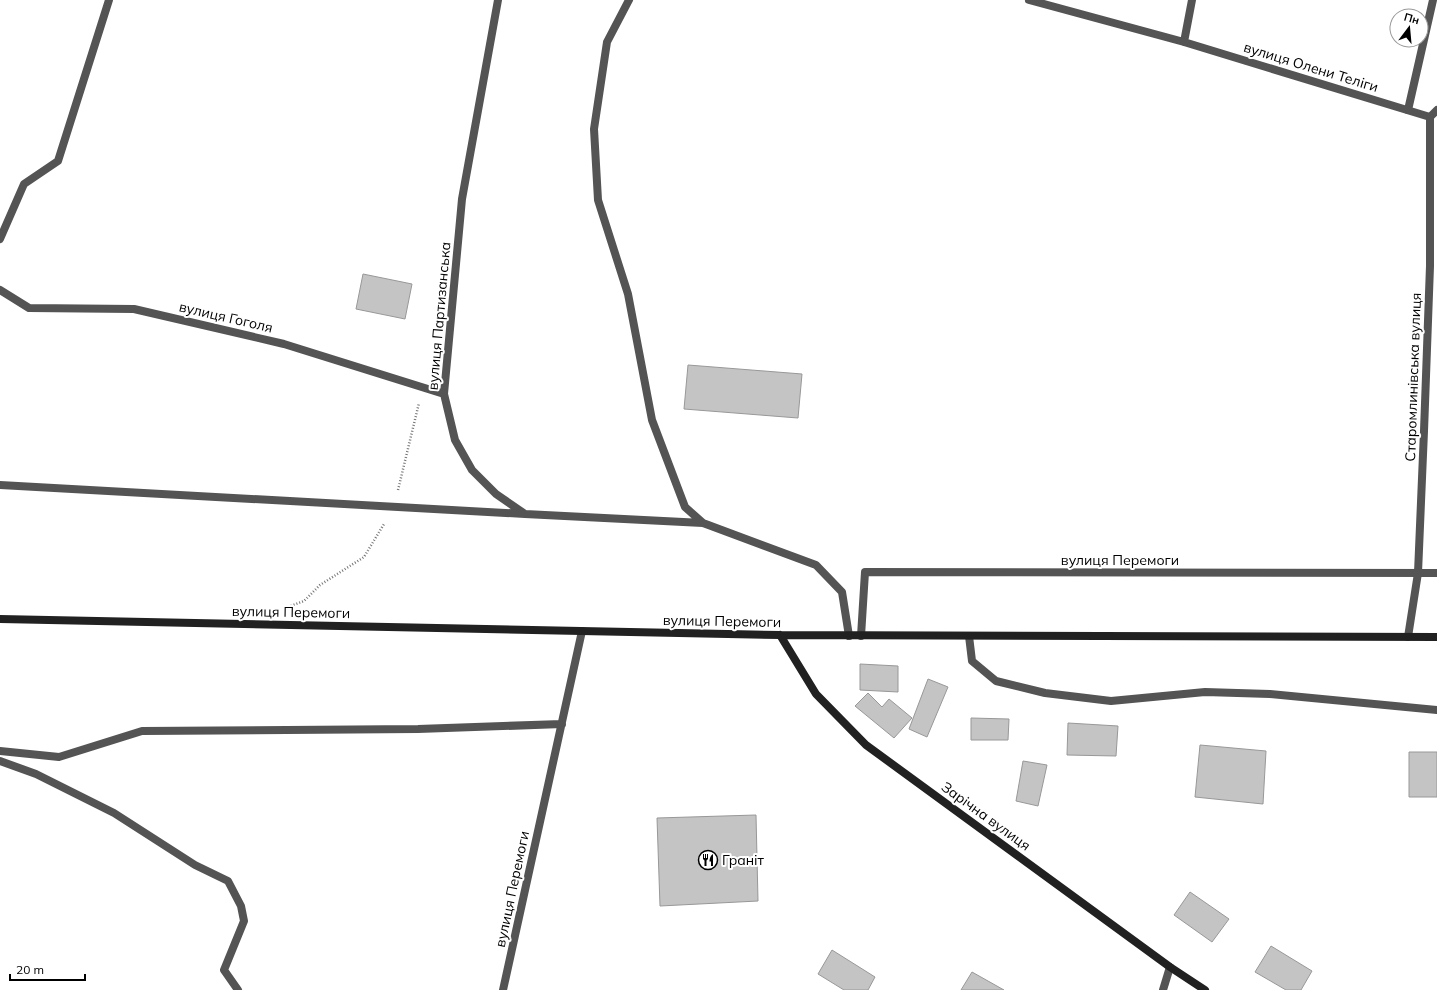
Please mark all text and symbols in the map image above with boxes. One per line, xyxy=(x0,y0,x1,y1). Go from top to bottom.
north arrow xyxy=(1389,8,1429,48)
text: Пн xyxy=(1402,10,1421,27)
street label: вулиця Олени Теліги xyxy=(1242,38,1380,96)
street label: вулиця Партизанська xyxy=(424,241,454,391)
street label: Старомлинівська вулиця xyxy=(1401,292,1425,462)
street label: вулиця Гоголя xyxy=(177,297,275,337)
street label: вулиця Перемоги xyxy=(1061,551,1179,569)
street label: вулиця Перемоги xyxy=(232,602,350,622)
street label: вулиця Перемоги xyxy=(663,611,781,631)
street label: Зарічна вулиця xyxy=(938,778,1034,854)
street label: вулиця Перемоги xyxy=(491,829,533,949)
restaurant icon: Граніт xyxy=(697,849,719,871)
place label: Граніт xyxy=(722,851,765,869)
scale bar xyxy=(10,956,85,982)
text: 20 m xyxy=(16,962,44,977)

